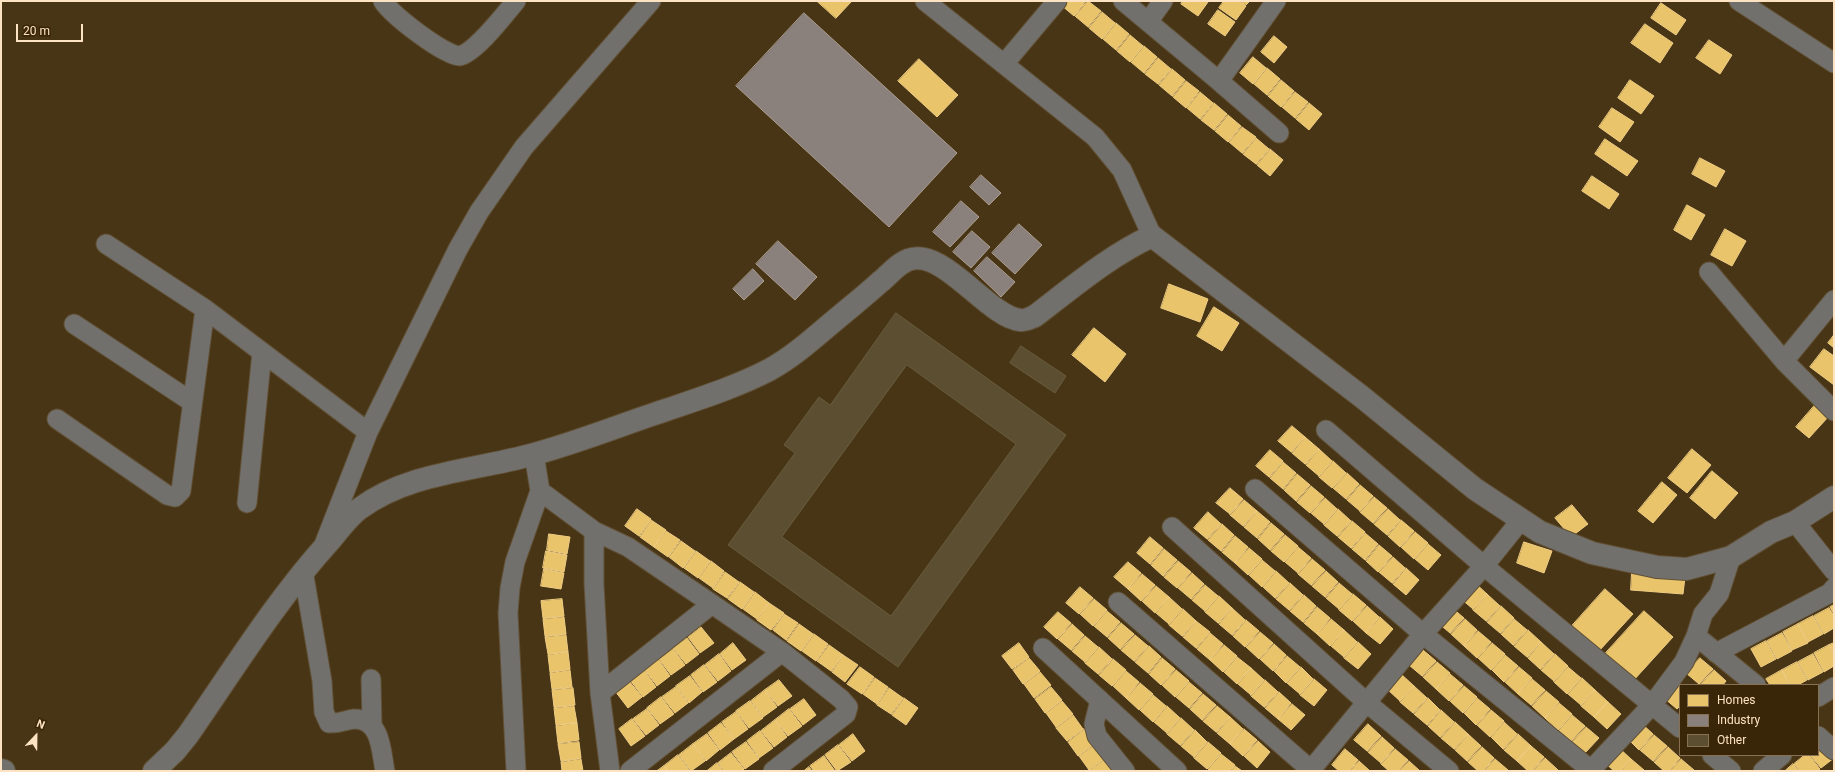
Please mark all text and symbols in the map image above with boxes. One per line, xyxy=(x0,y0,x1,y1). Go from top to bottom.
scale bar xyxy=(18,16,85,42)
text: 20 m xyxy=(23,24,50,38)
legend xyxy=(1679,684,1819,756)
text: Homes xyxy=(1717,693,1755,707)
text: Industry xyxy=(1717,713,1760,727)
north arrow xyxy=(16,716,56,756)
text: N xyxy=(35,717,47,732)
text: Other xyxy=(1717,733,1746,747)

